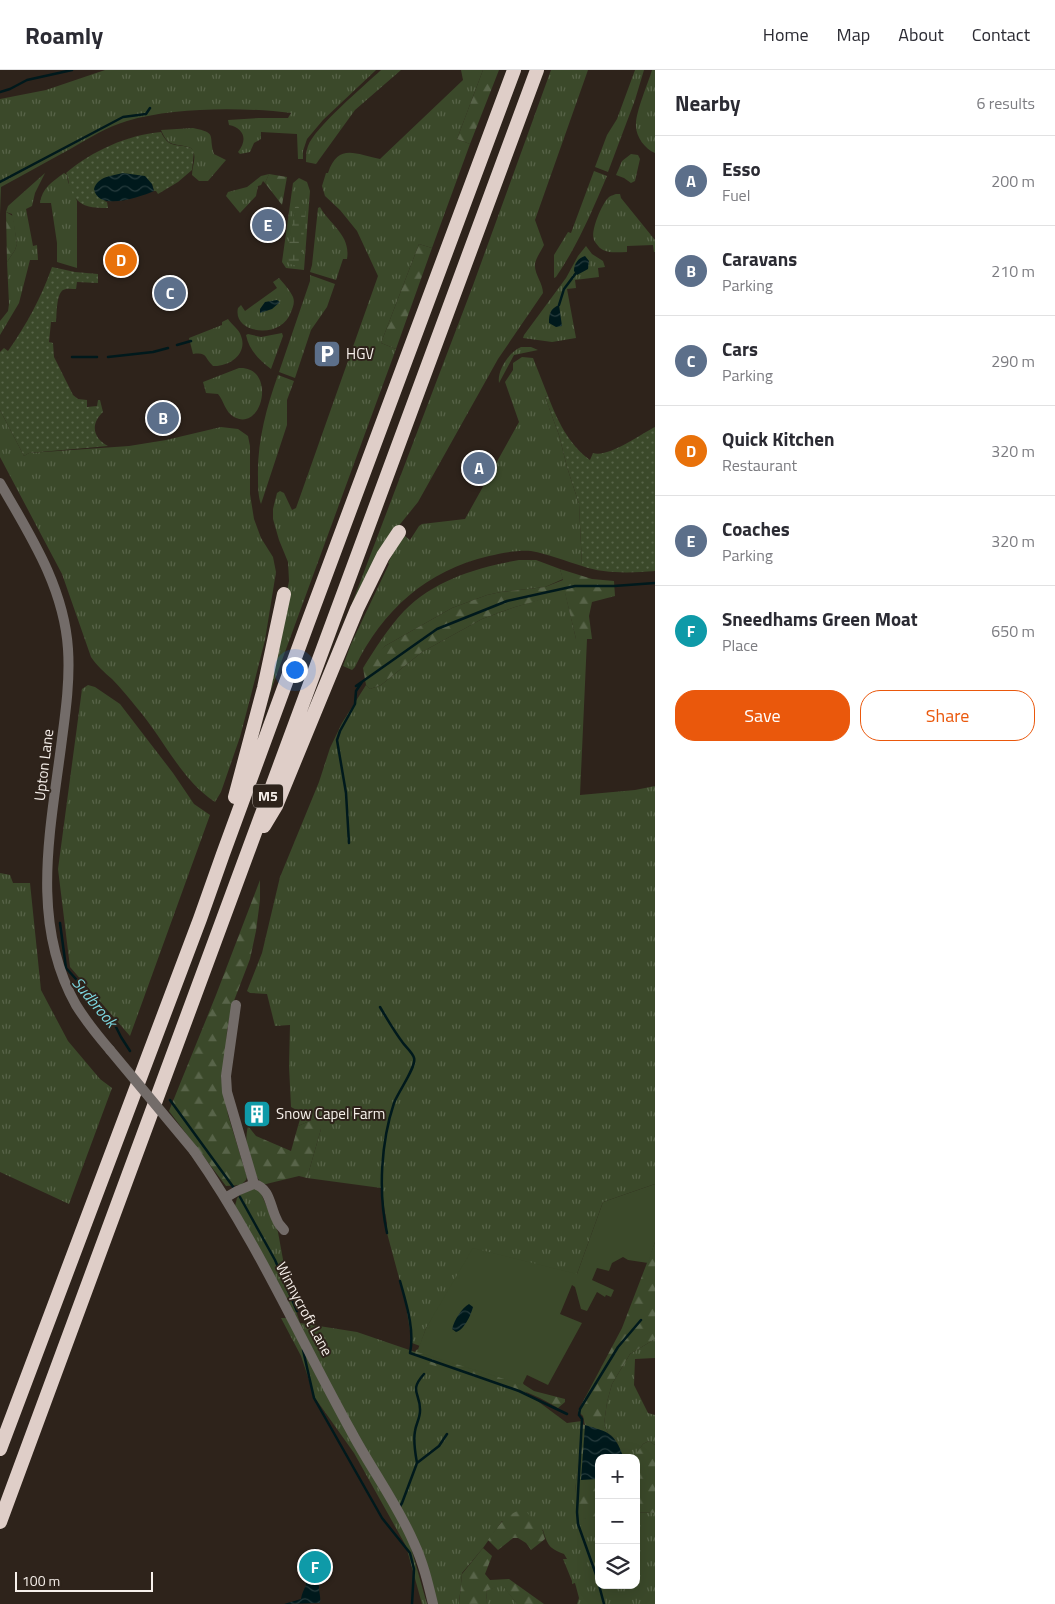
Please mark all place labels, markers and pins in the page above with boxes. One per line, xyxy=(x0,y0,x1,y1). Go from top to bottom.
pin: E xyxy=(252,206,284,244)
pin: D xyxy=(105,241,137,279)
pin: C xyxy=(154,274,186,312)
parking icon: HGV xyxy=(312,339,342,369)
place label: HGV xyxy=(346,342,374,365)
pin: B xyxy=(147,399,179,437)
pin: A xyxy=(463,449,495,487)
building icon: Snow Capel Farm xyxy=(242,1099,272,1129)
place label: Snow Capel Farm xyxy=(276,1102,385,1125)
pin: F xyxy=(299,1548,331,1586)

